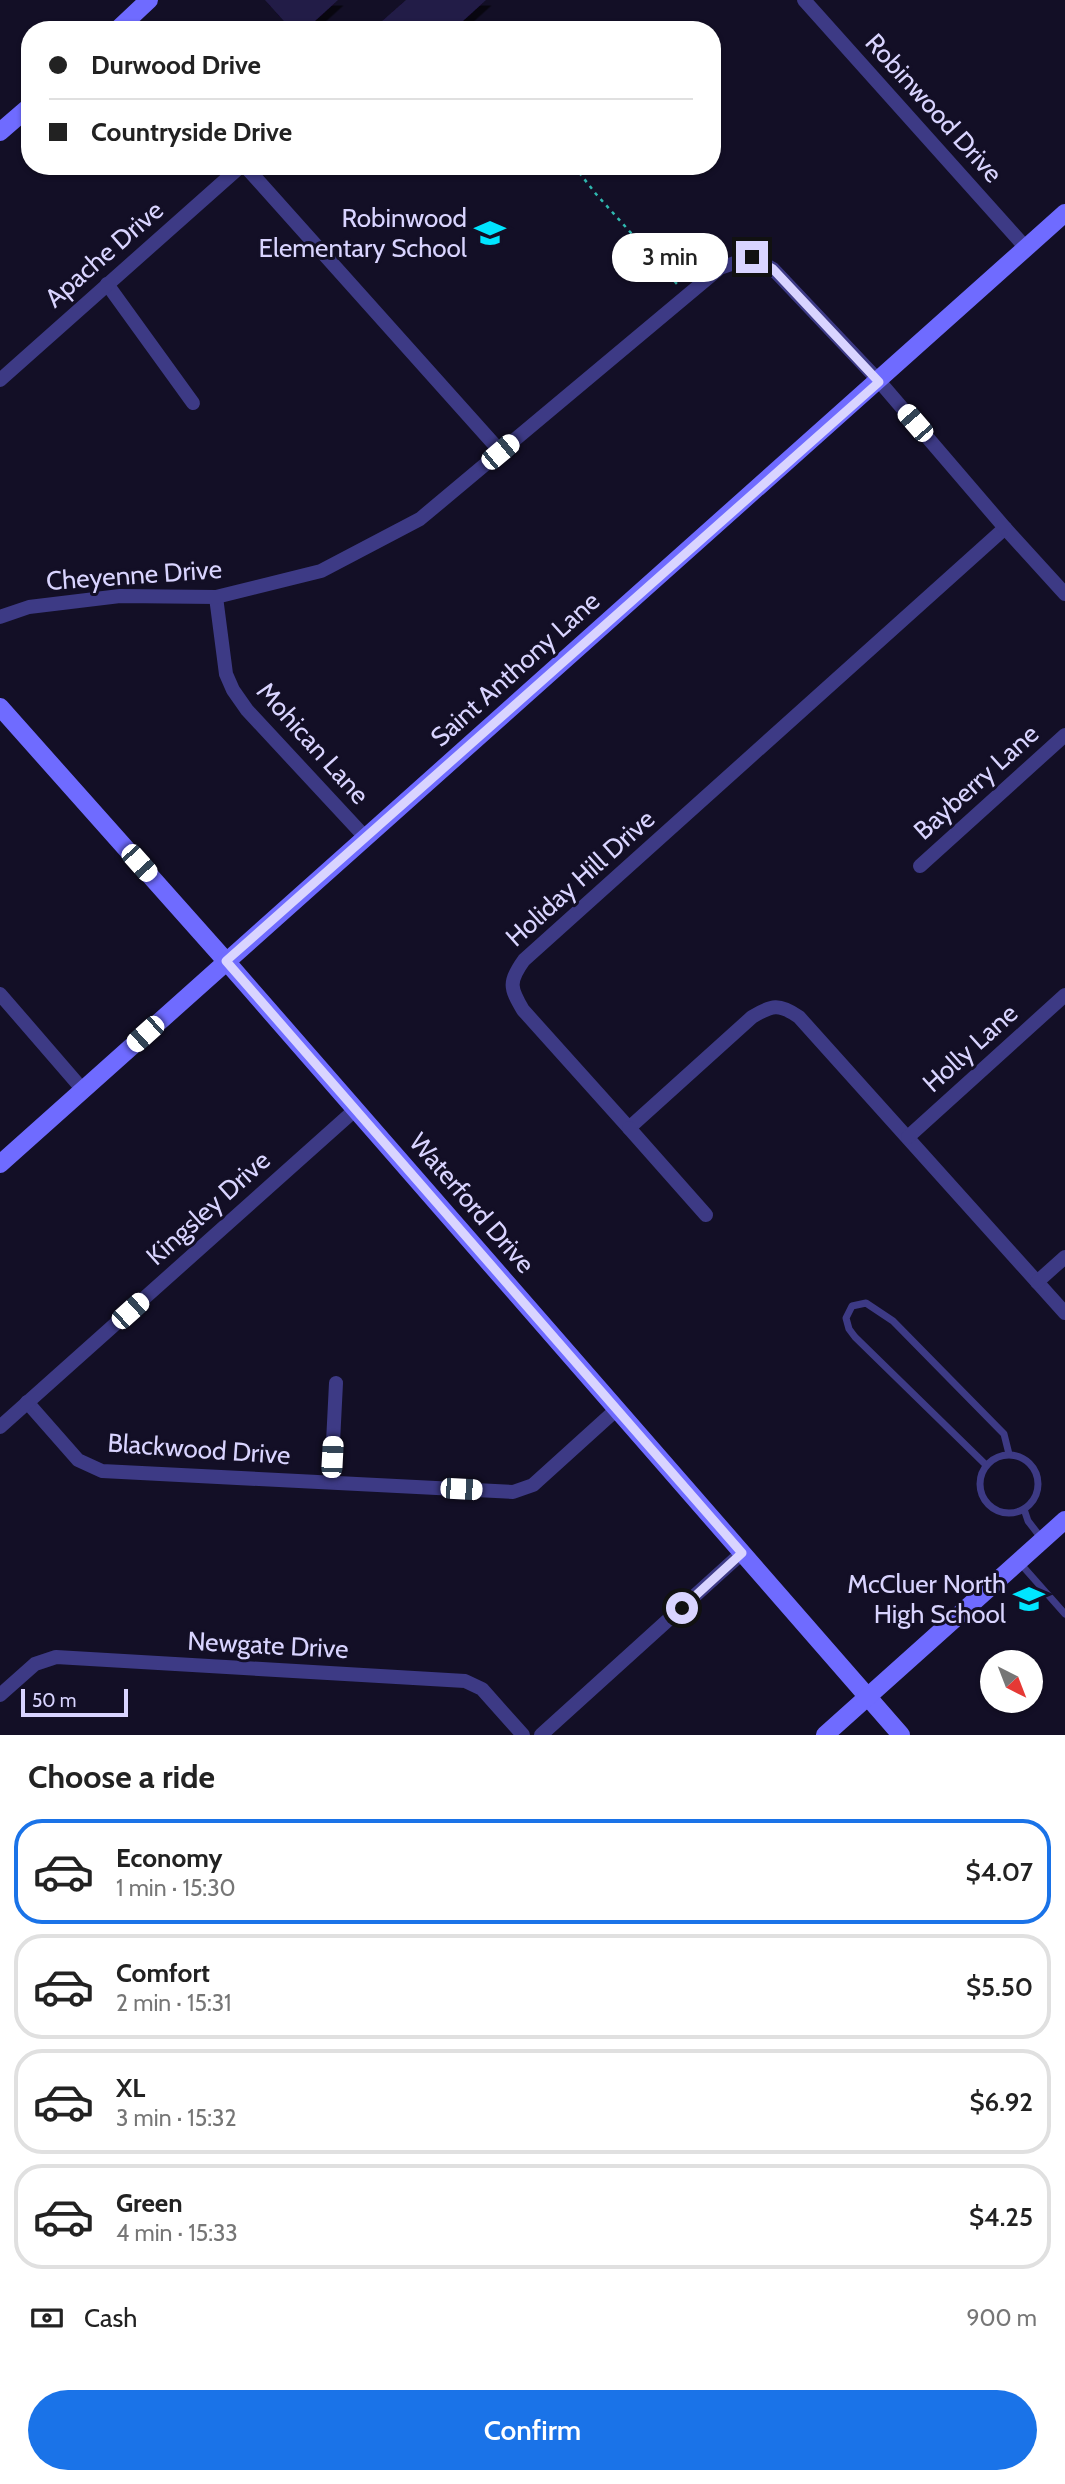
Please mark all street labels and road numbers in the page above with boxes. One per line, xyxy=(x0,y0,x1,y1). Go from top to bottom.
street label: Robinwood Drive xyxy=(859,27,1009,189)
street label: Apache Drive xyxy=(38,194,170,314)
street label: Cheyenne Drive xyxy=(45,553,223,597)
street label: Saint Anthony Lane xyxy=(424,585,606,753)
street label: Mohican Lane xyxy=(250,676,376,810)
street label: Bayberry Lane xyxy=(907,718,1045,846)
street label: Holiday Hill Drive xyxy=(499,803,661,953)
street label: Holly Lane xyxy=(916,997,1024,1099)
street label: Waterford Drive xyxy=(402,1126,542,1280)
street label: Kingsley Drive xyxy=(139,1144,277,1272)
street label: Blackwood Drive xyxy=(106,1427,292,1471)
street label: Newgate Drive xyxy=(187,1625,349,1665)

